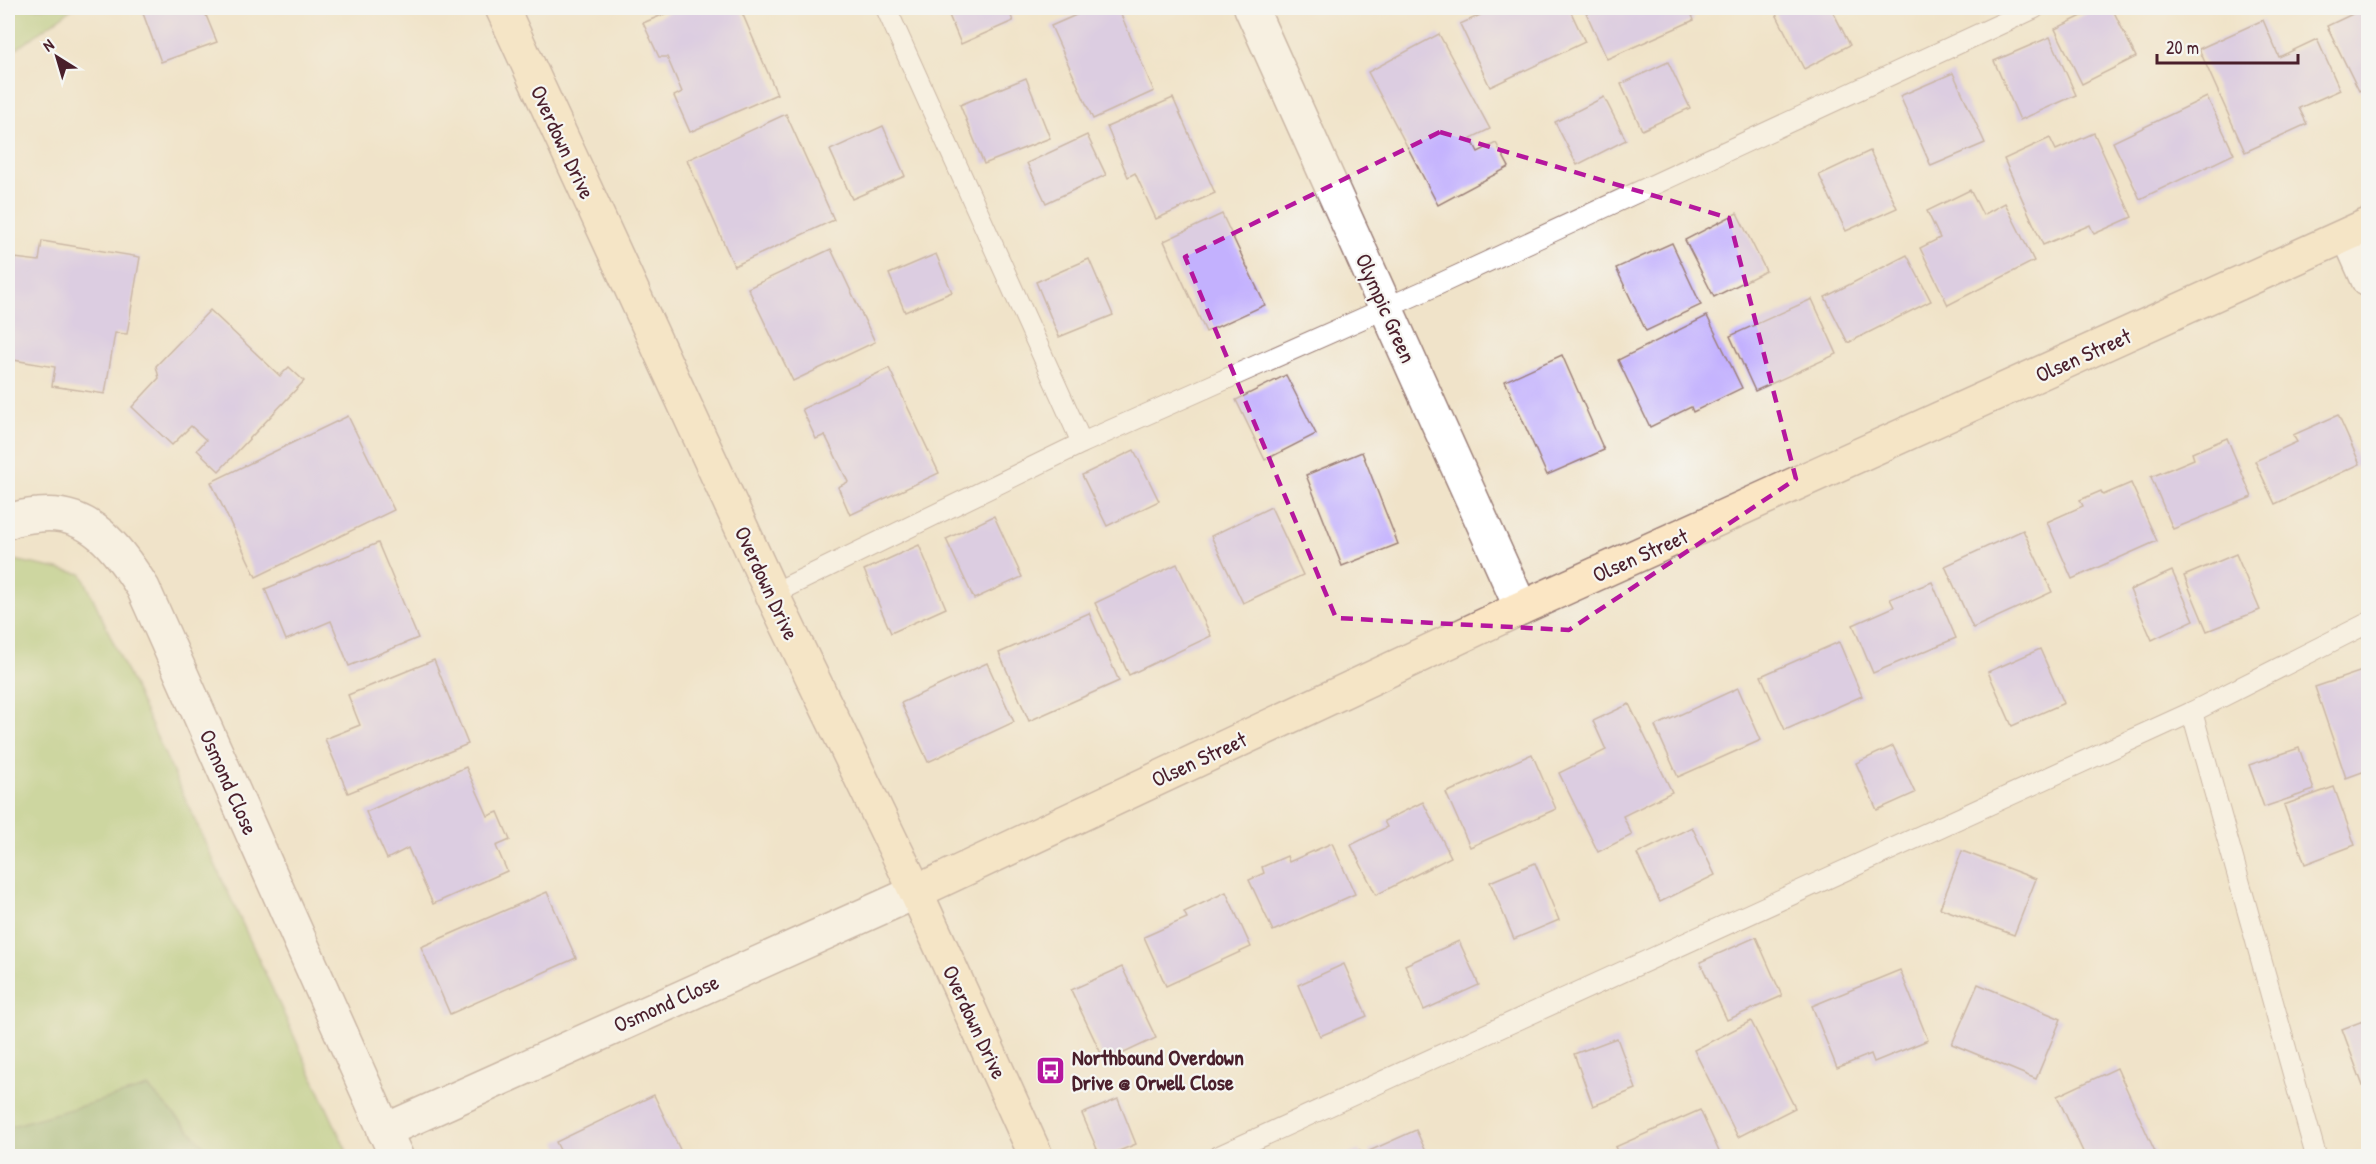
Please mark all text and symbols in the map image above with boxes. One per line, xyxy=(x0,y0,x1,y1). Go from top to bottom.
north arrow xyxy=(27,27,87,87)
scale bar xyxy=(2157,27,2298,65)
text: N xyxy=(38,33,58,56)
text: 20 m xyxy=(2166,35,2199,60)
street label: Overdown Drive xyxy=(524,80,603,204)
street label: Olympic Green xyxy=(1349,249,1423,367)
street label: Olsen Street xyxy=(2031,320,2136,389)
street label: Olsen Street xyxy=(1588,520,1693,589)
street label: Overdown Drive xyxy=(728,521,807,645)
street label: Olsen Street xyxy=(1147,724,1252,794)
street label: Osmond Close xyxy=(192,725,266,840)
street label: Overdown Drive xyxy=(936,960,1015,1084)
street label: Osmond Close xyxy=(609,966,724,1040)
place label: Northbound Overdown Drive @ Orwell Close xyxy=(1072,1042,1244,1097)
bus stop icon: Northbound Overdown Drive @ Orwell Close xyxy=(1035,1054,1067,1086)

